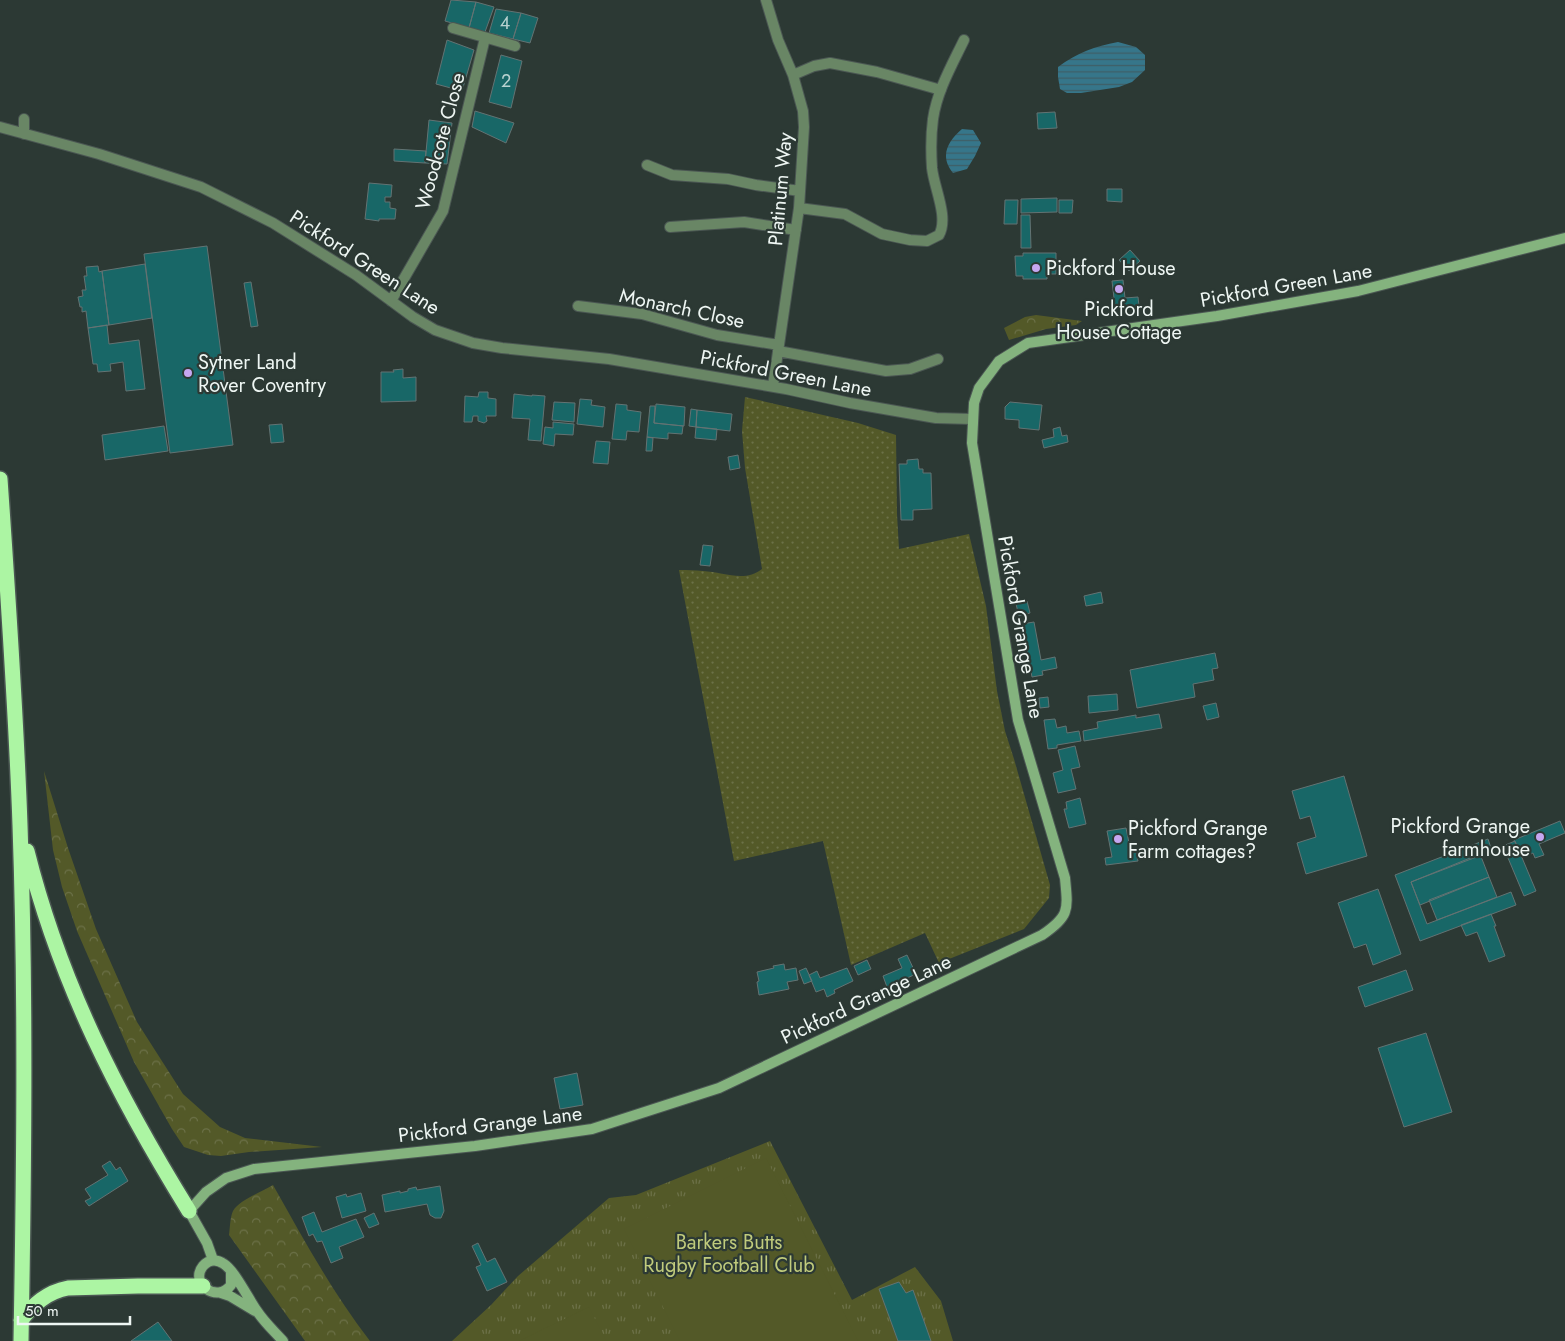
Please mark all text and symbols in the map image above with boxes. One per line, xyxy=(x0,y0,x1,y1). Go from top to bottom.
house number: 4 xyxy=(500,10,510,36)
house number: 2 xyxy=(501,68,511,94)
street label: Woodcote Close xyxy=(408,69,473,213)
street label: Platinum Way xyxy=(761,131,800,247)
street label: Pickford Green Lane xyxy=(284,203,446,322)
place label: Pickford House xyxy=(1046,254,1176,283)
street label: Pickford Green Lane xyxy=(1198,256,1374,315)
marker: Pickford House xyxy=(1030,262,1042,274)
street label: Monarch Close xyxy=(617,281,747,336)
marker: Pickford House Cottage xyxy=(1113,283,1125,295)
place label: Pickford House Cottage xyxy=(1056,295,1182,347)
street label: Pickford Green Lane xyxy=(698,343,874,404)
place label: Sytner Land Rover Coventry xyxy=(198,348,326,400)
marker: Sytner Land Rover Coventry xyxy=(182,367,194,379)
street label: Pickford Grange Lane xyxy=(990,533,1051,721)
place label: Pickford Grange farmhouse xyxy=(1390,812,1530,864)
place label: Pickford Grange Farm cottages? xyxy=(1128,814,1268,866)
marker: Pickford Grange farmhouse xyxy=(1534,831,1546,843)
marker: Pickford Grange Farm cottages? xyxy=(1112,833,1124,845)
street label: Pickford Grange Lane xyxy=(776,947,956,1052)
street label: Pickford Grange Lane xyxy=(396,1099,584,1150)
park label: Barkers Butts Rugby Football Club xyxy=(643,1228,815,1280)
scale bar xyxy=(18,1294,130,1326)
text: 50 m xyxy=(25,1300,59,1322)

